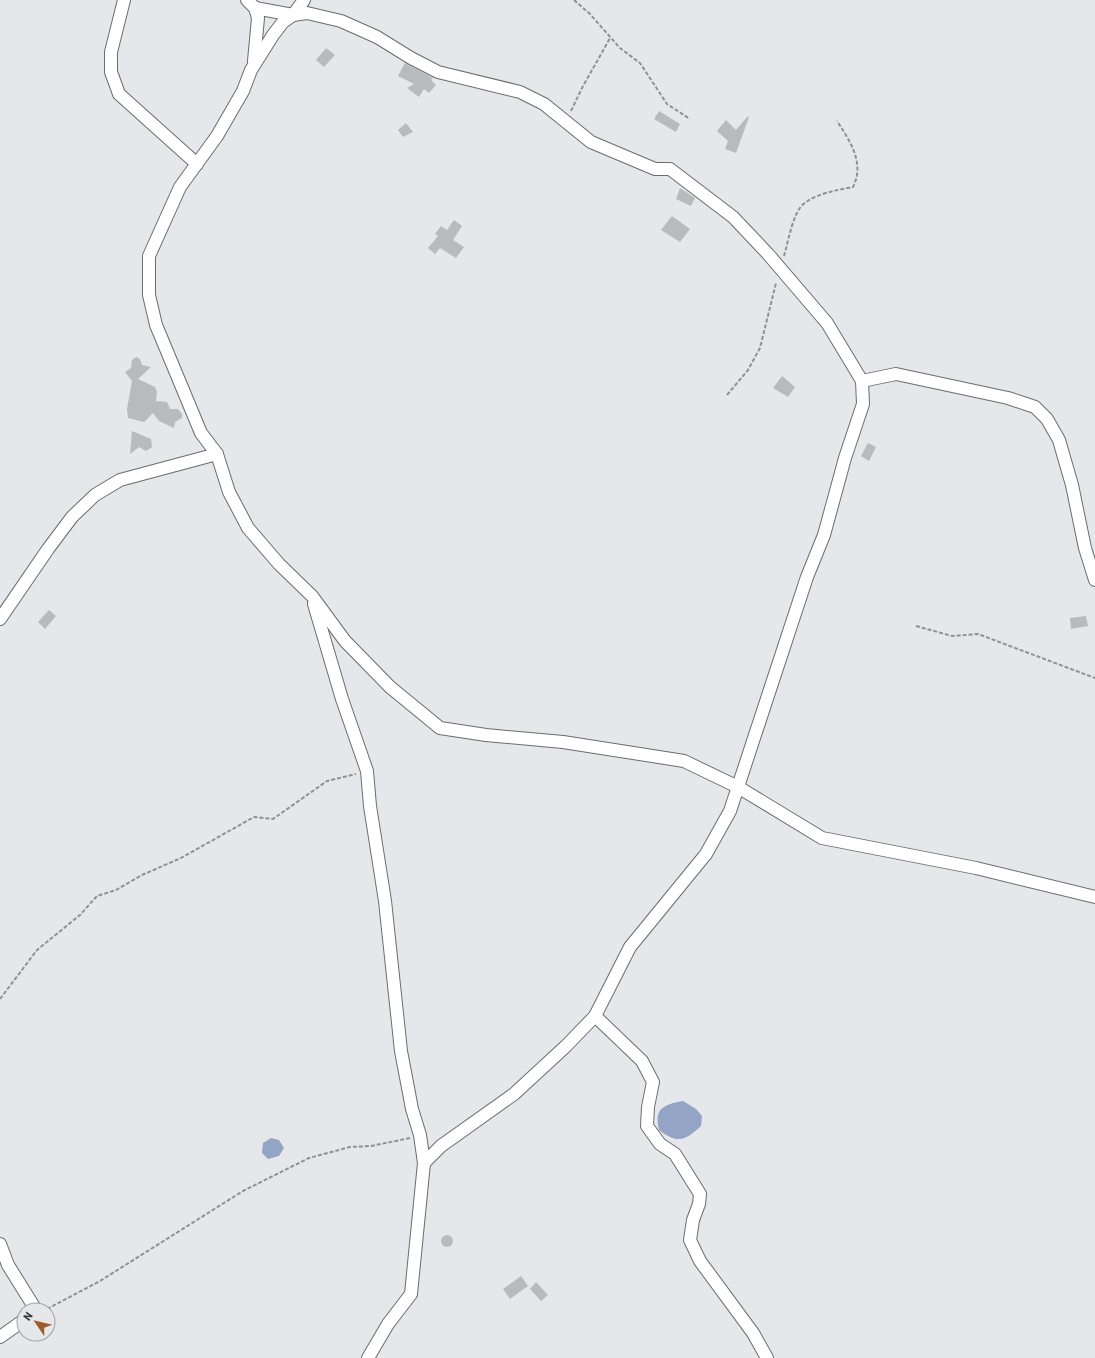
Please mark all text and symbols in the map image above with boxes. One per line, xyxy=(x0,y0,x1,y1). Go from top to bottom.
north arrow xyxy=(16,1302,56,1342)
text: N xyxy=(20,1309,35,1323)

